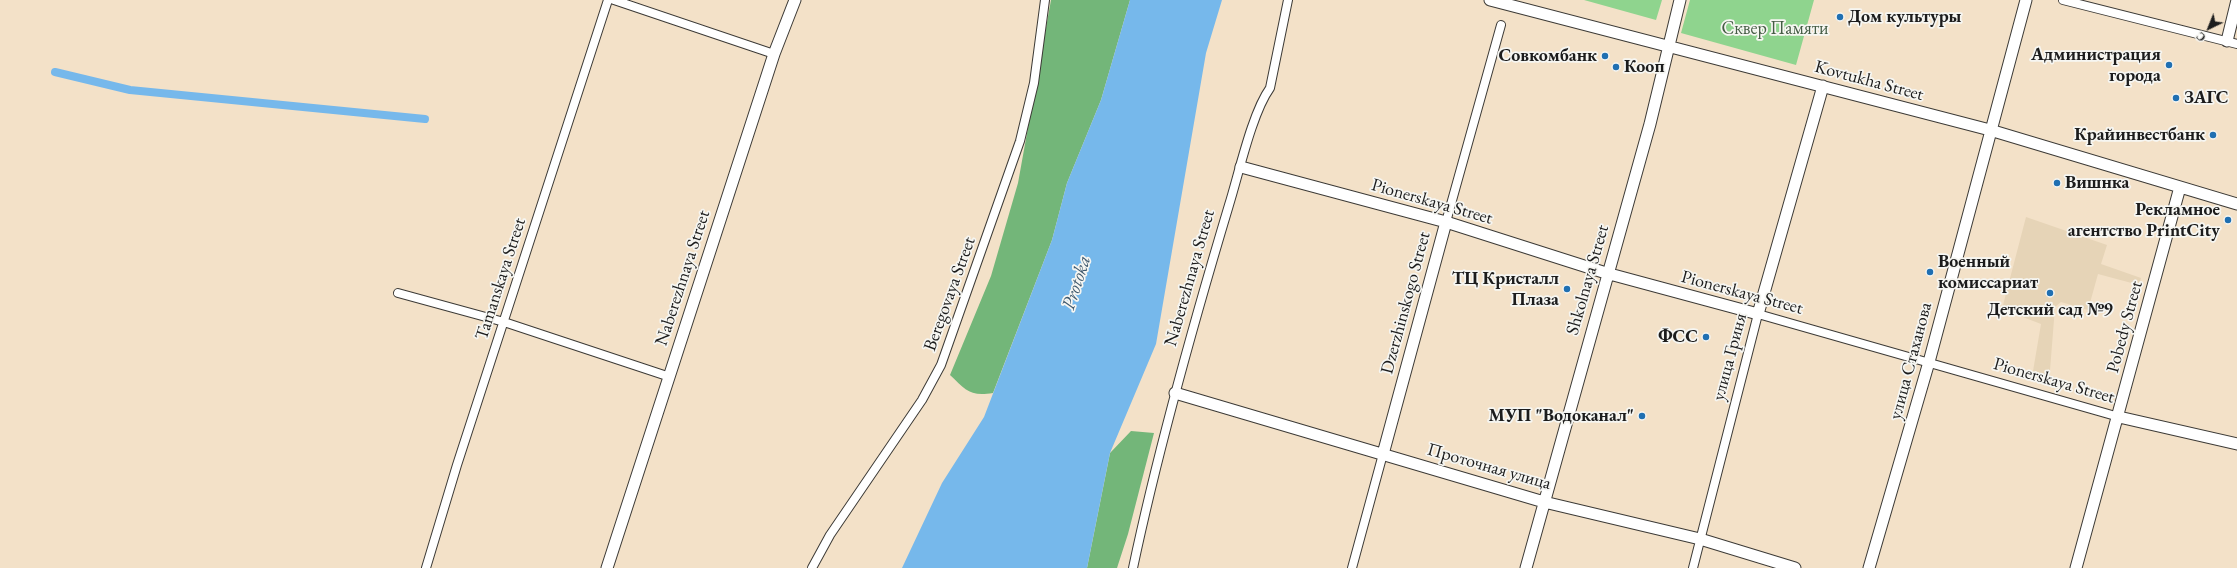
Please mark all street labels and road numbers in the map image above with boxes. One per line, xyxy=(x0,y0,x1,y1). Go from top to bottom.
street label: Kovtukha Street xyxy=(1812,56,1926,106)
street label: Pionerskaya Street xyxy=(1369,174,1495,230)
street label: Naberezhnaya Street xyxy=(651,207,715,349)
street label: Naberezhnaya Street xyxy=(1160,207,1220,349)
street label: Tamanskaya Street xyxy=(471,215,531,343)
street label: Shkolnaya Street xyxy=(1562,222,1614,338)
street label: Dzerzhinskogo Street xyxy=(1377,229,1435,377)
street label: Beregovaya Street xyxy=(919,234,981,354)
street label: Pionerskaya Street xyxy=(1679,266,1805,320)
street label: Pobedy Street xyxy=(2102,279,2148,375)
street label: улица Стаханова xyxy=(1885,300,1937,422)
street label: улица Гриня xyxy=(1708,311,1752,403)
street label: Pionerskaya Street xyxy=(1991,353,2117,409)
street label: Проточная улица xyxy=(1425,439,1553,495)

